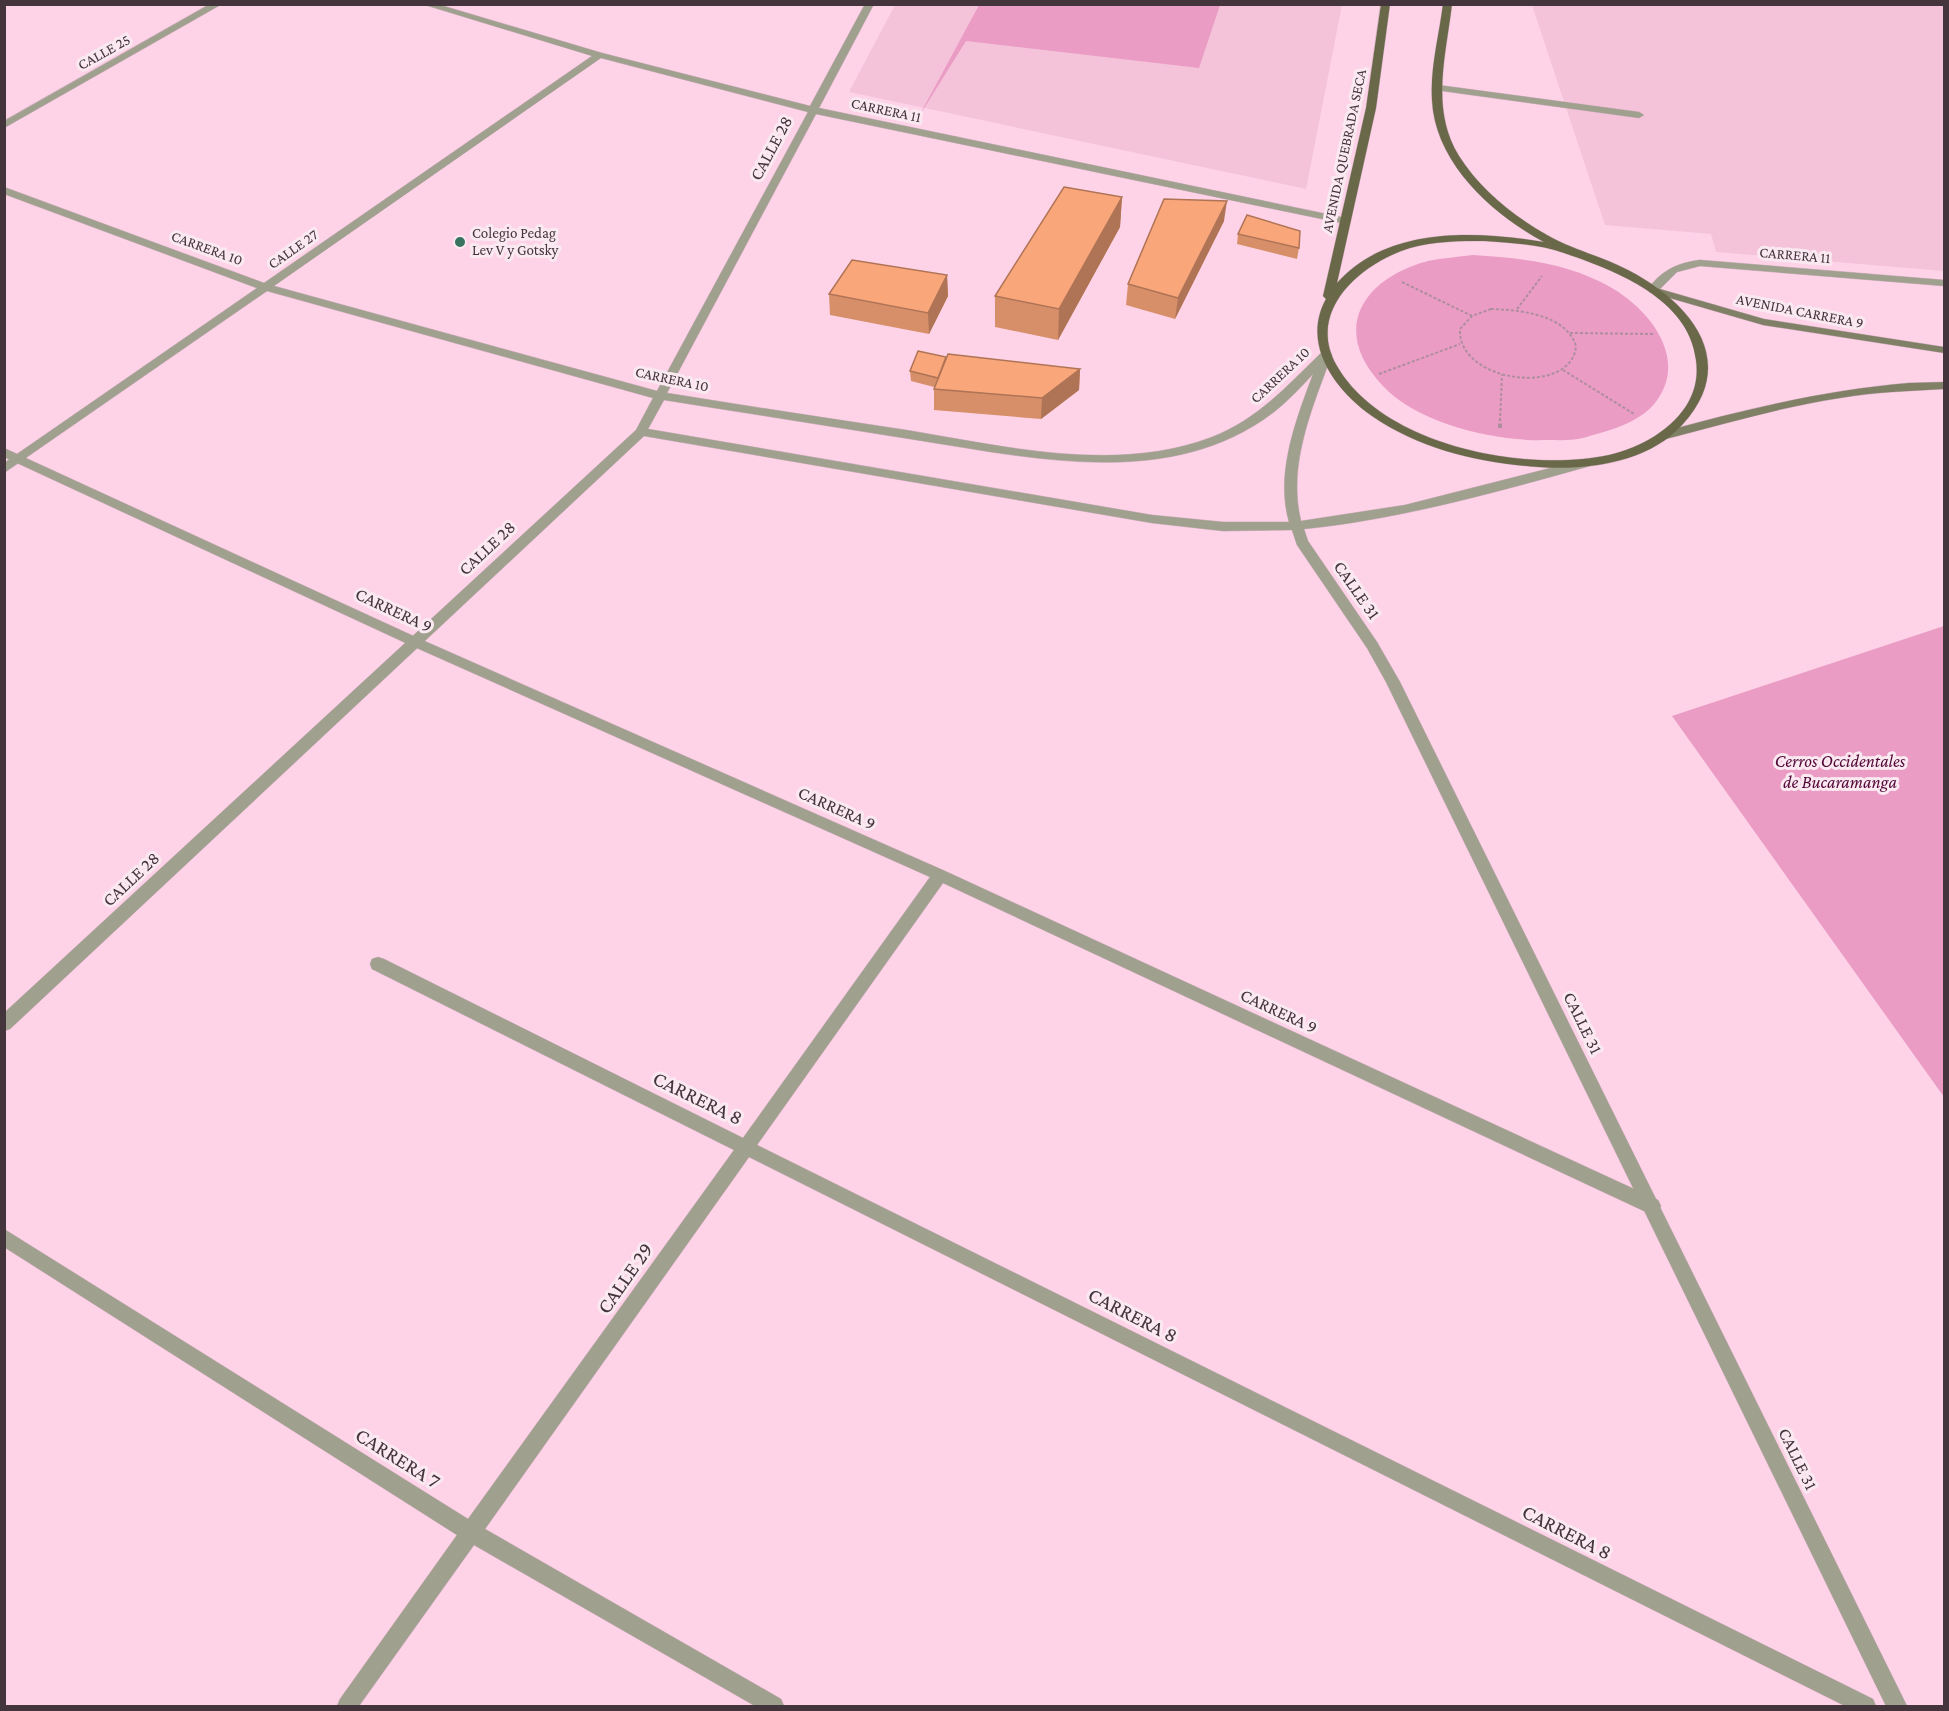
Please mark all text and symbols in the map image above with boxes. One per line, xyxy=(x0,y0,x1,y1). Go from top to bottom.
street label: CALLE 25 xyxy=(75,31,133,73)
street label: AVENIDA QUEBRADA SECA xyxy=(1319,67,1369,234)
street label: CARRERA 11 xyxy=(850,95,922,125)
street label: CALLE 28 xyxy=(746,112,796,184)
place label: Colegio Pedag Lev V y Gotsky xyxy=(472,225,558,259)
street label: CALLE 27 xyxy=(265,226,321,272)
street label: CARRERA 10 xyxy=(169,228,245,268)
marker: Colegio Pedag Lev V y Gotsky xyxy=(453,235,467,249)
street label: CARRERA 11 xyxy=(1759,244,1831,266)
street label: AVENIDA CARRERA 9 xyxy=(1735,291,1865,331)
street label: CARRERA 10 xyxy=(1247,344,1313,406)
street label: CARRERA 10 xyxy=(634,363,710,395)
street label: CALLE 28 xyxy=(455,517,519,579)
street label: CALLE 31 xyxy=(1330,557,1384,623)
street label: CARRERA 9 xyxy=(352,583,436,637)
park label: Cerros Occidentales de Bucaramanga xyxy=(1775,751,1906,792)
street label: CARRERA 9 xyxy=(795,782,879,834)
street label: CALLE 28 xyxy=(99,848,163,910)
street label: CARRERA 9 xyxy=(1237,984,1321,1038)
street label: CALLE 31 xyxy=(1559,989,1607,1057)
street label: CARRERA 8 xyxy=(649,1066,747,1130)
street label: CALLE 29 xyxy=(592,1238,658,1318)
street label: CARRERA 8 xyxy=(1084,1282,1182,1348)
street label: CARRERA 7 xyxy=(351,1423,445,1494)
street label: CALLE 31 xyxy=(1774,1425,1822,1493)
street label: CARRERA 8 xyxy=(1518,1499,1616,1565)

